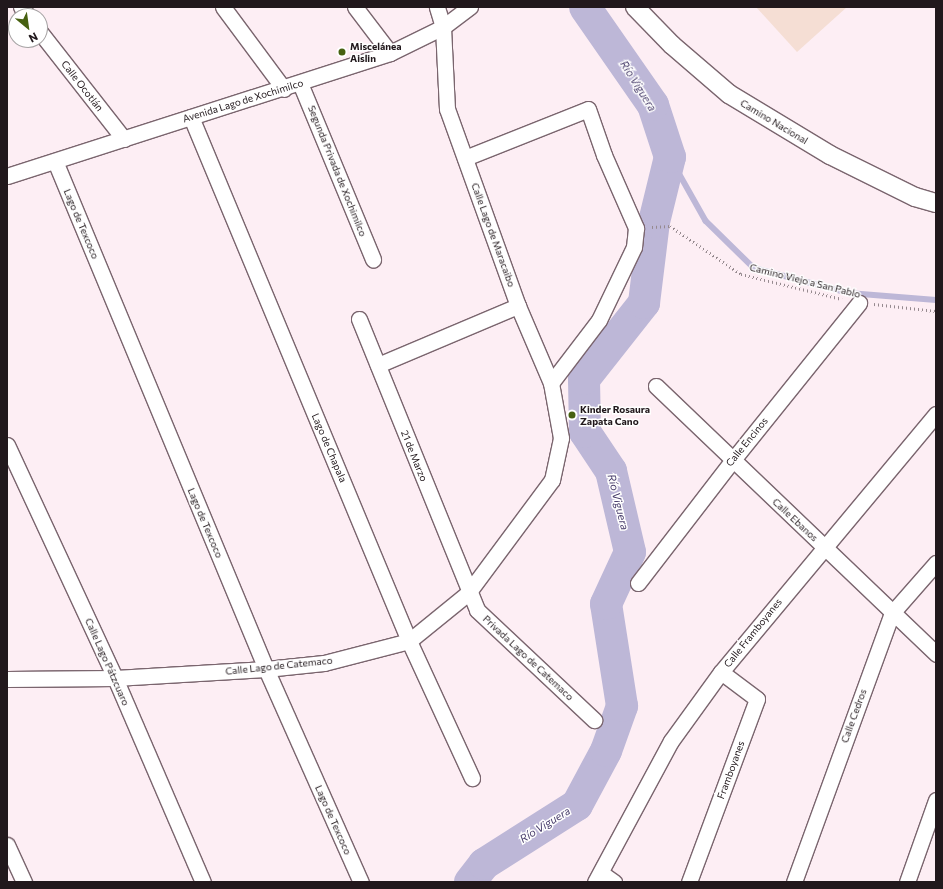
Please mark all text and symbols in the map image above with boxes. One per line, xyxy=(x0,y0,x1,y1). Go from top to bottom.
north arrow xyxy=(8,8,48,48)
text: N xyxy=(27,30,40,46)
place label: Miscelánea Aislin xyxy=(350,40,401,64)
marker: Miscelánea Aislin xyxy=(337,47,347,57)
street label: Calle Ocotlán xyxy=(59,58,105,114)
water label: Río Viguera xyxy=(617,58,659,114)
street label: Avenida Lago de Xochimilco xyxy=(181,77,305,125)
street label: Camino Nacional xyxy=(738,97,810,147)
street label: Segunda Privada de Xochimilco xyxy=(305,104,369,238)
street label: Calle Lago de Maracaibo xyxy=(469,181,517,289)
street label: Lago de Texcoco xyxy=(61,187,101,261)
street label: Camino Viejo a San Pablo xyxy=(748,261,862,301)
place label: Kinder Rosaura Zapata Cano xyxy=(580,403,650,426)
marker: Kinder Rosaura Zapata Cano xyxy=(567,410,577,420)
street label: Lago de Chapala xyxy=(309,412,349,484)
street label: Calle Encinos xyxy=(724,415,770,469)
street label: 21 de Marzo xyxy=(398,429,430,483)
water label: Río Viguera xyxy=(605,473,631,531)
street label: Lago de Texcoco xyxy=(185,486,225,560)
street label: Calle Ebanos xyxy=(770,496,820,544)
street label: Calle Framboyanes xyxy=(721,596,785,670)
street label: Privada Lago de Catemaco xyxy=(480,613,576,703)
street label: Calle Lago Pátzcuaro xyxy=(82,616,132,708)
street label: Calle Lago de Catemaco xyxy=(225,654,333,678)
street label: Calle Cedros xyxy=(839,687,869,745)
street label: Framboyanes xyxy=(715,739,747,801)
street label: Lago de Texcoco xyxy=(312,783,354,857)
water label: Río Viguera xyxy=(517,804,573,846)

